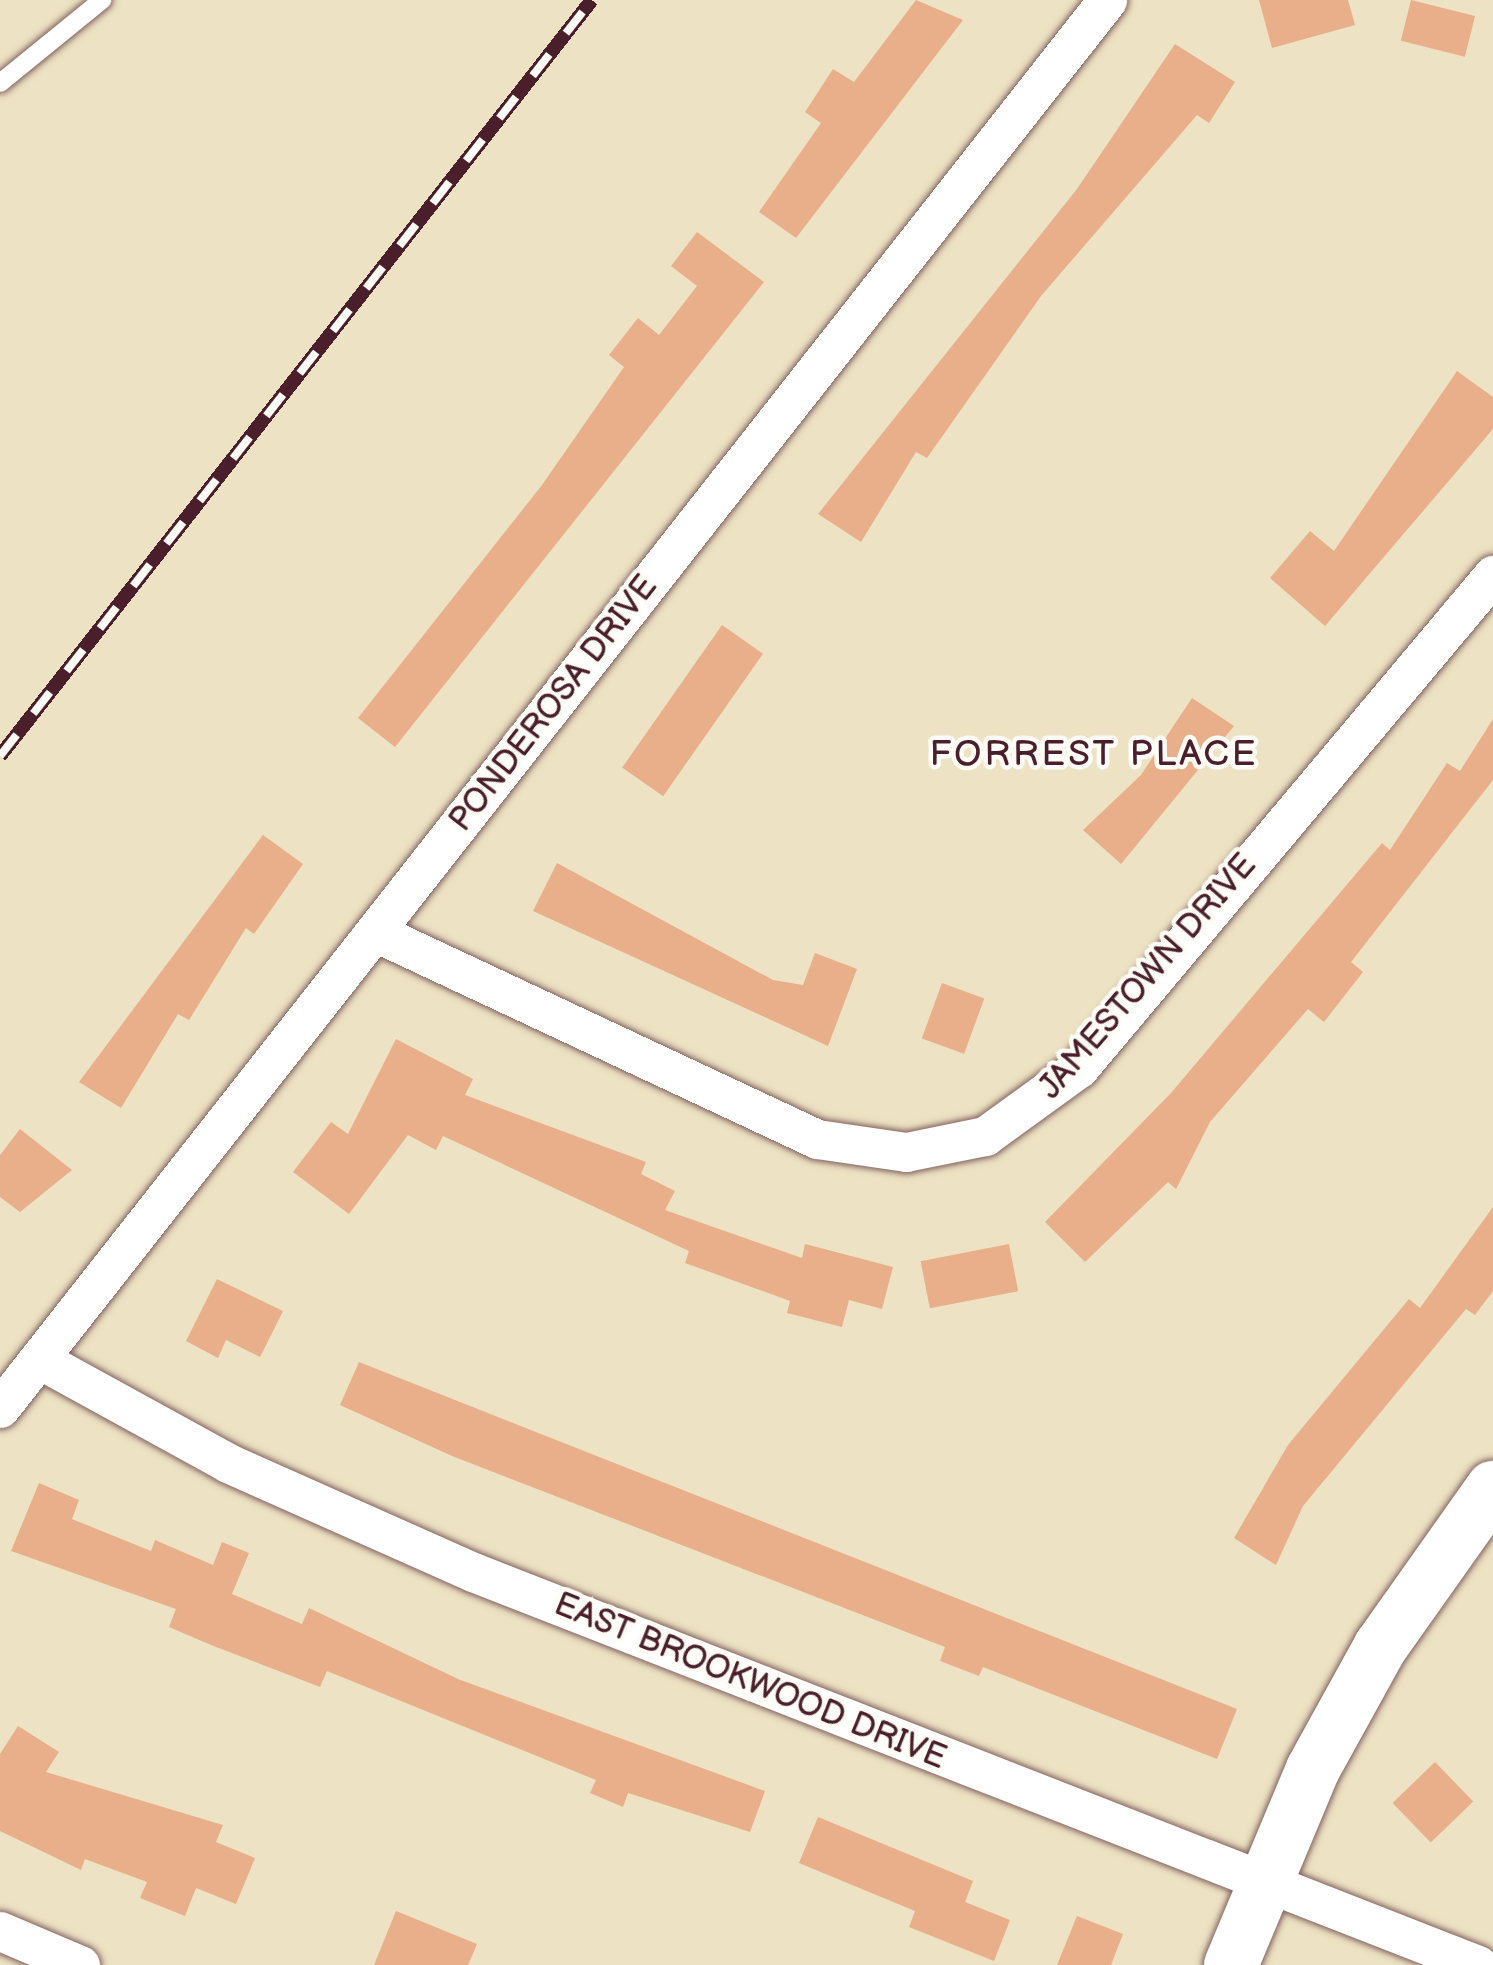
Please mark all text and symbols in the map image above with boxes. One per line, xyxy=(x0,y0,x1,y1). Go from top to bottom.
street label: PONDEROSA DRIVE xyxy=(442,568,666,840)
district label: FORREST PLACE xyxy=(930,733,1258,777)
street label: JAMESTOWN DRIVE xyxy=(1031,847,1265,1107)
street label: EAST BROOKWOOD DRIVE xyxy=(548,1585,952,1779)

